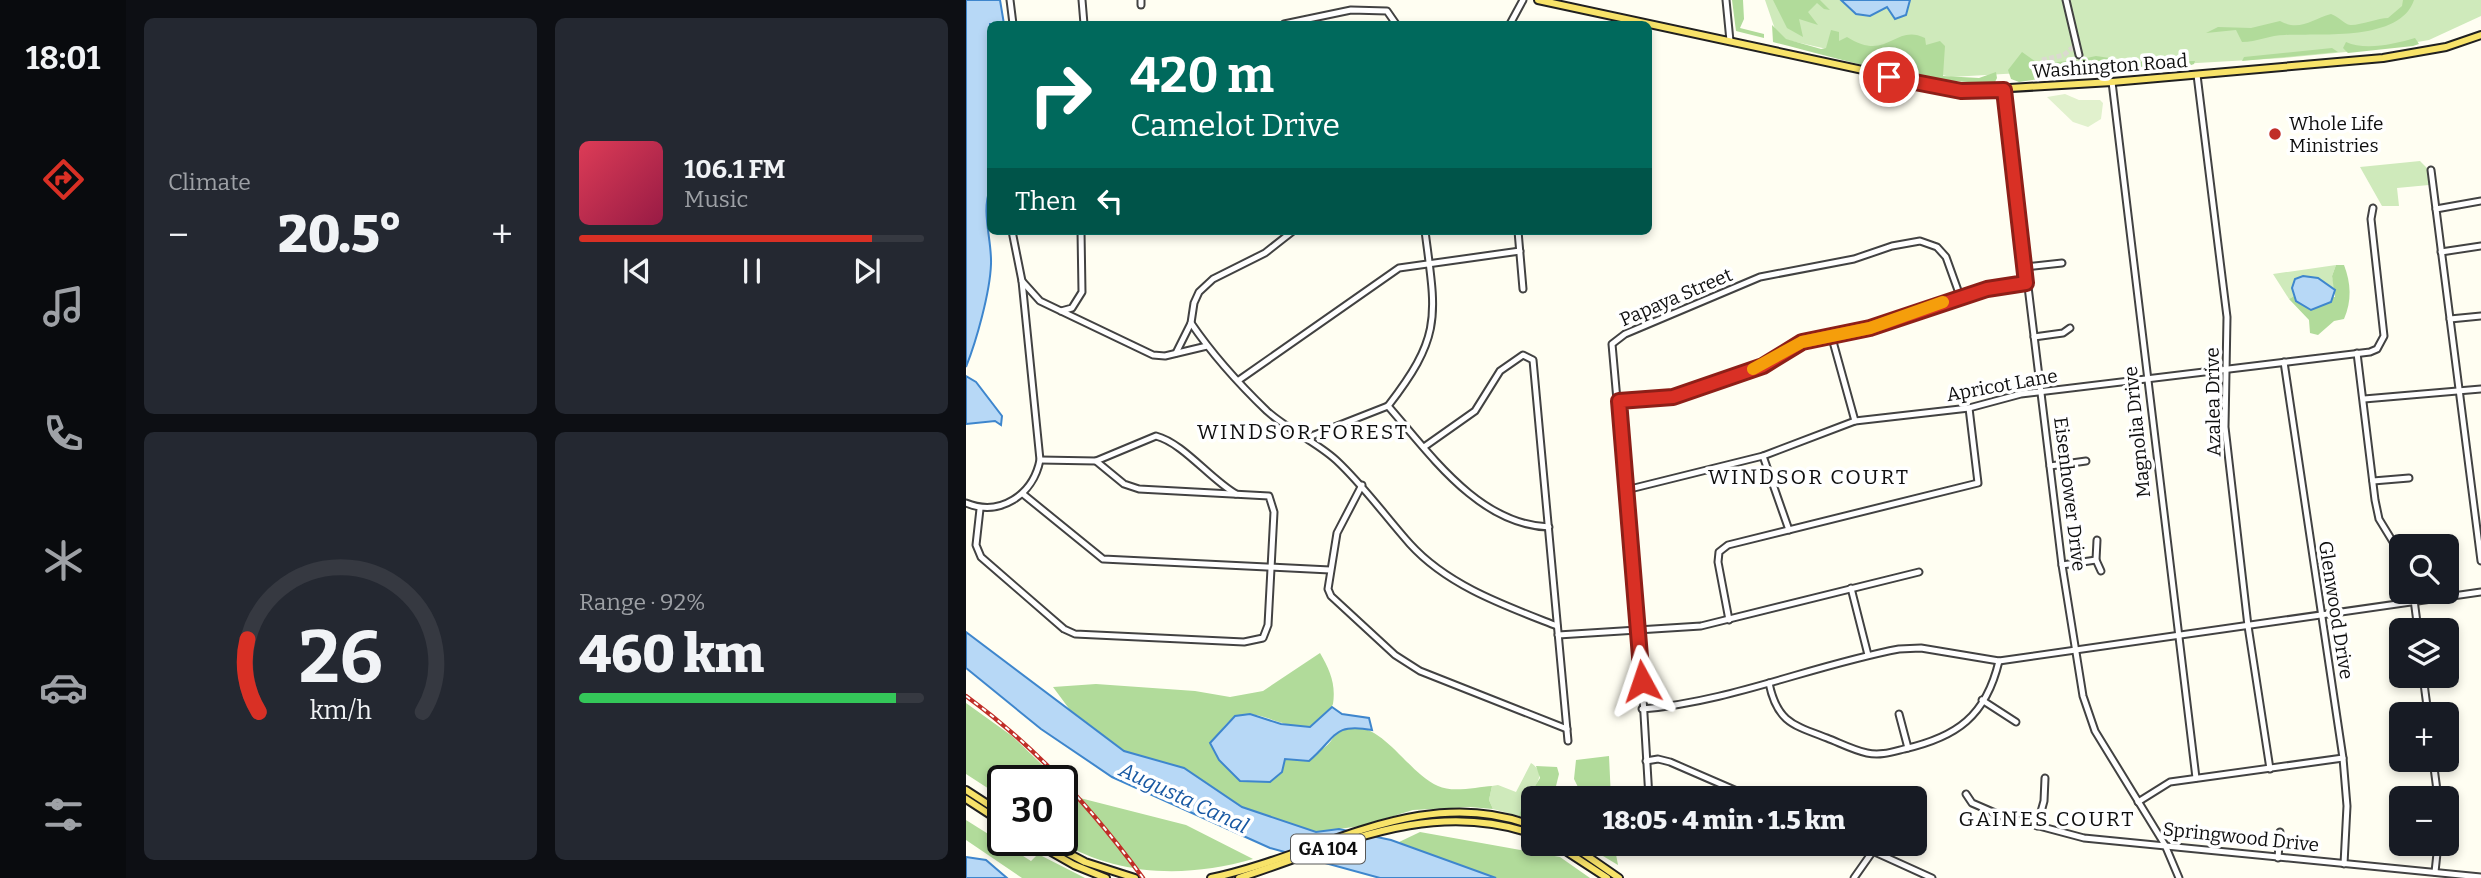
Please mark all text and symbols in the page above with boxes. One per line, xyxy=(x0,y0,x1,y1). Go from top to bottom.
text: 18:01 xyxy=(26,39,100,77)
text: 420 m xyxy=(1130,46,1274,105)
pin xyxy=(1859,47,1919,107)
icon: right xyxy=(1015,49,1106,140)
street label: Washington Road xyxy=(2032,49,2188,83)
icon: arrive xyxy=(1870,58,1908,96)
text: Camelot Drive xyxy=(1130,106,1340,144)
place label: Whole Life Ministries xyxy=(2289,112,2383,157)
marker: Whole Life Ministries xyxy=(2267,126,2283,142)
text: 106.1 FM xyxy=(684,154,785,185)
icon: directions xyxy=(39,155,88,204)
text: Climate xyxy=(168,168,251,196)
icon: left xyxy=(1091,182,1129,220)
text: Music xyxy=(684,185,748,213)
text: Then xyxy=(1015,186,1077,217)
text: 20.5° xyxy=(278,203,402,266)
text: − xyxy=(168,212,189,258)
text: + xyxy=(491,212,513,258)
icon: previous xyxy=(618,252,656,290)
icon: pause xyxy=(733,252,771,290)
icon: next xyxy=(848,252,886,290)
street label: Papaya Street xyxy=(1616,263,1736,331)
icon: music xyxy=(39,282,88,331)
street label: Azalea Drive xyxy=(2201,347,2225,457)
street label: Apricot Lane xyxy=(1945,364,2059,406)
street label: Magnolia Drive xyxy=(2119,365,2155,499)
icon: phone xyxy=(39,409,88,458)
street label: Eisenhower Drive xyxy=(2049,415,2091,573)
district label: WINDSOR FOREST xyxy=(1197,419,1409,445)
district label: WINDSOR COURT xyxy=(1708,464,1910,490)
map controls xyxy=(2389,534,2459,856)
button: search xyxy=(2389,534,2459,604)
icon: climate xyxy=(39,536,88,585)
street label: Glenwood Drive xyxy=(2314,539,2358,681)
text: Range · 92% xyxy=(579,588,706,616)
text: 26 xyxy=(298,614,383,701)
button: layers xyxy=(2389,618,2459,688)
text: 460 km xyxy=(579,623,764,686)
position arrow xyxy=(1605,644,1679,718)
icon: car xyxy=(39,663,88,712)
text: km/h xyxy=(310,696,372,726)
button: + xyxy=(2389,702,2459,772)
water label: Augusta Canal xyxy=(1114,756,1253,839)
speed limit sign: 30 xyxy=(987,765,1078,856)
button: − xyxy=(2389,786,2459,856)
icon: filters xyxy=(39,790,88,839)
text: 18:05 · 4 min · 1.5 km xyxy=(1603,805,1845,836)
district label: GAINES COURT xyxy=(1958,806,2136,832)
street label: Springwood Drive xyxy=(2162,817,2320,857)
road number: GA 104 xyxy=(1291,834,1365,864)

